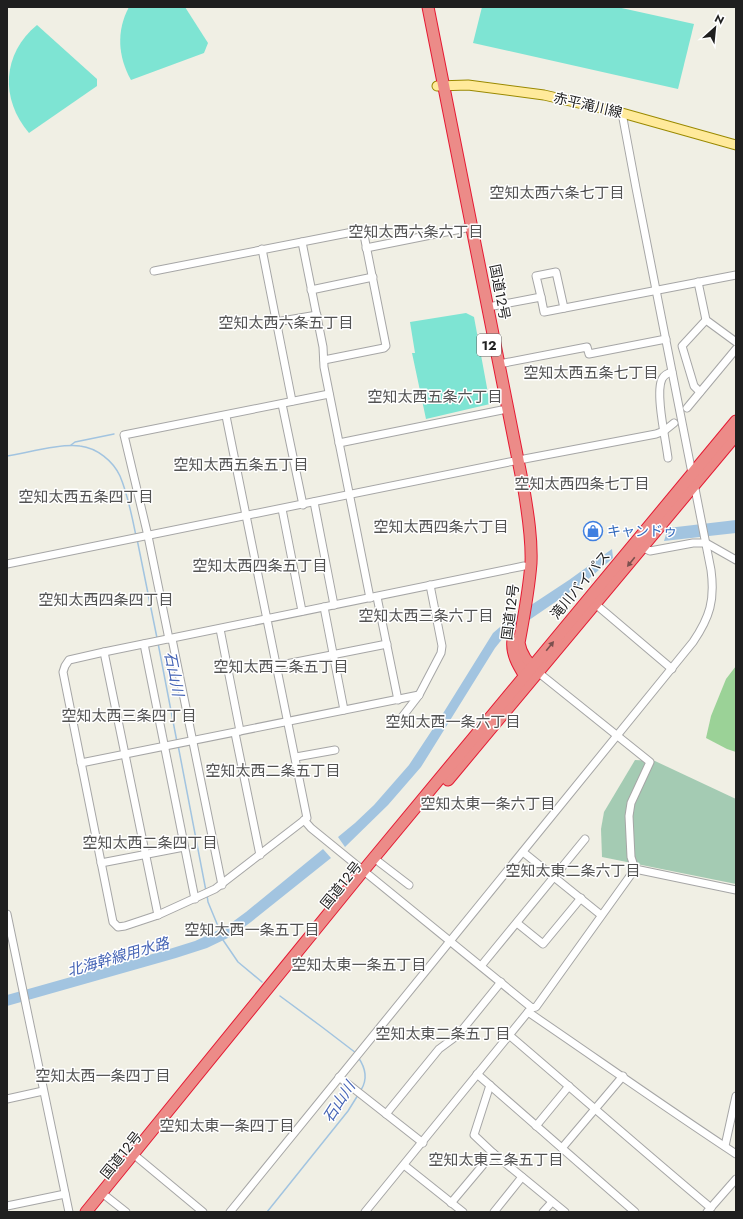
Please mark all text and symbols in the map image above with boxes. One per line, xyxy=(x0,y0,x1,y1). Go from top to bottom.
north arrow xyxy=(695,8,735,48)
text: N xyxy=(712,10,727,28)
street label: 赤平滝川線 xyxy=(552,87,624,123)
district label: 空知太西六条七丁目 xyxy=(489,182,625,204)
district label: 空知太西六条六丁目 xyxy=(348,221,484,243)
street label: 国道12号 xyxy=(485,262,515,322)
district label: 空知太西六条五丁目 xyxy=(218,312,354,334)
road number: 12 xyxy=(477,334,501,356)
district label: 空知太西五条七丁目 xyxy=(523,362,659,384)
district label: 空知太西五条六丁目 xyxy=(367,386,503,408)
district label: 空知太西五条五丁目 xyxy=(173,454,309,476)
district label: 空知太西四条七丁目 xyxy=(514,473,650,495)
district label: 空知太西五条四丁目 xyxy=(18,486,154,508)
district label: 空知太西四条六丁目 xyxy=(373,516,509,538)
shop icon: キャンドゥ xyxy=(582,520,604,542)
place label: キャンドゥ xyxy=(607,521,677,541)
street label: 滝川バイパス xyxy=(545,546,615,624)
district label: 空知太西四条五丁目 xyxy=(192,555,328,577)
one-way arrow xyxy=(626,556,635,567)
street label: 国道12号 xyxy=(497,583,523,641)
district label: 空知太西四条四丁目 xyxy=(38,589,174,611)
district label: 空知太西三条六丁目 xyxy=(358,605,494,627)
one-way arrow xyxy=(546,640,554,651)
water label: 石山川 xyxy=(159,650,189,700)
district label: 空知太西三条五丁目 xyxy=(213,656,349,678)
district label: 空知太西三条四丁目 xyxy=(61,705,197,727)
district label: 空知太西一条六丁目 xyxy=(385,711,521,733)
district label: 空知太西二条五丁目 xyxy=(205,760,341,782)
district label: 空知太東一条六丁目 xyxy=(420,793,556,815)
district label: 空知太西二条四丁目 xyxy=(82,832,218,854)
street label: 国道12号 xyxy=(316,857,366,913)
district label: 空知太東二条六丁目 xyxy=(505,860,641,882)
district label: 空知太西一条五丁目 xyxy=(184,919,320,941)
water label: 北海幹線用水路 xyxy=(64,931,173,982)
district label: 空知太東一条五丁目 xyxy=(291,954,427,976)
district label: 空知太東二条五丁目 xyxy=(375,1023,511,1045)
district label: 空知太西一条四丁目 xyxy=(35,1065,171,1087)
water label: 石山川 xyxy=(318,1075,362,1127)
district label: 空知太東一条四丁目 xyxy=(159,1115,295,1137)
street label: 国道12号 xyxy=(96,1127,146,1183)
district label: 空知太東三条五丁目 xyxy=(428,1149,564,1171)

